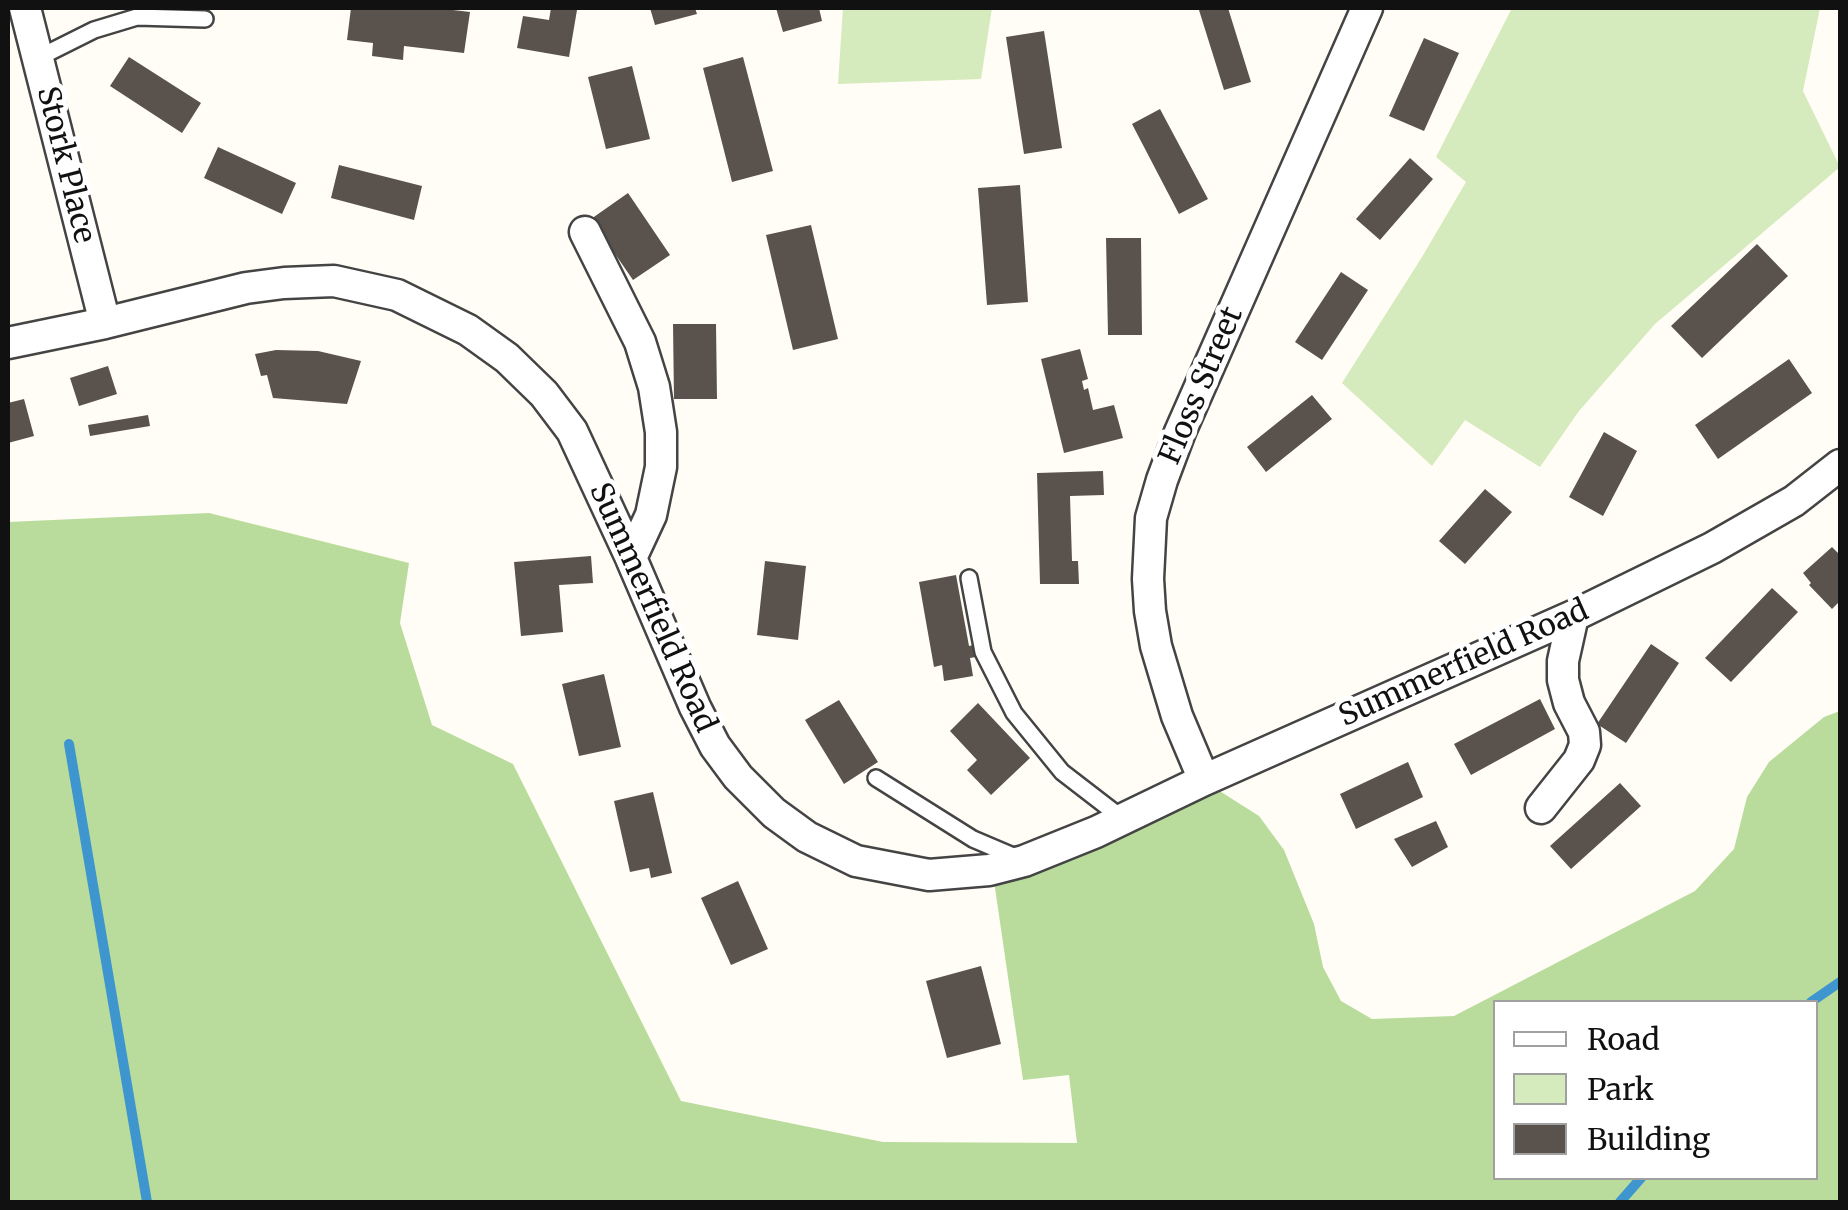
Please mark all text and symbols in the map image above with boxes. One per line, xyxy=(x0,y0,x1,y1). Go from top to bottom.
street label: Stork Place xyxy=(28,83,102,247)
street label: Floss Street xyxy=(1153,302,1251,470)
street label: Summerfield Road xyxy=(581,478,723,738)
street label: Summerfield Road xyxy=(1334,593,1594,735)
legend xyxy=(1493,1000,1818,1180)
text: Road xyxy=(1587,1020,1660,1058)
text: Park xyxy=(1587,1070,1654,1108)
text: Building xyxy=(1587,1120,1710,1158)

